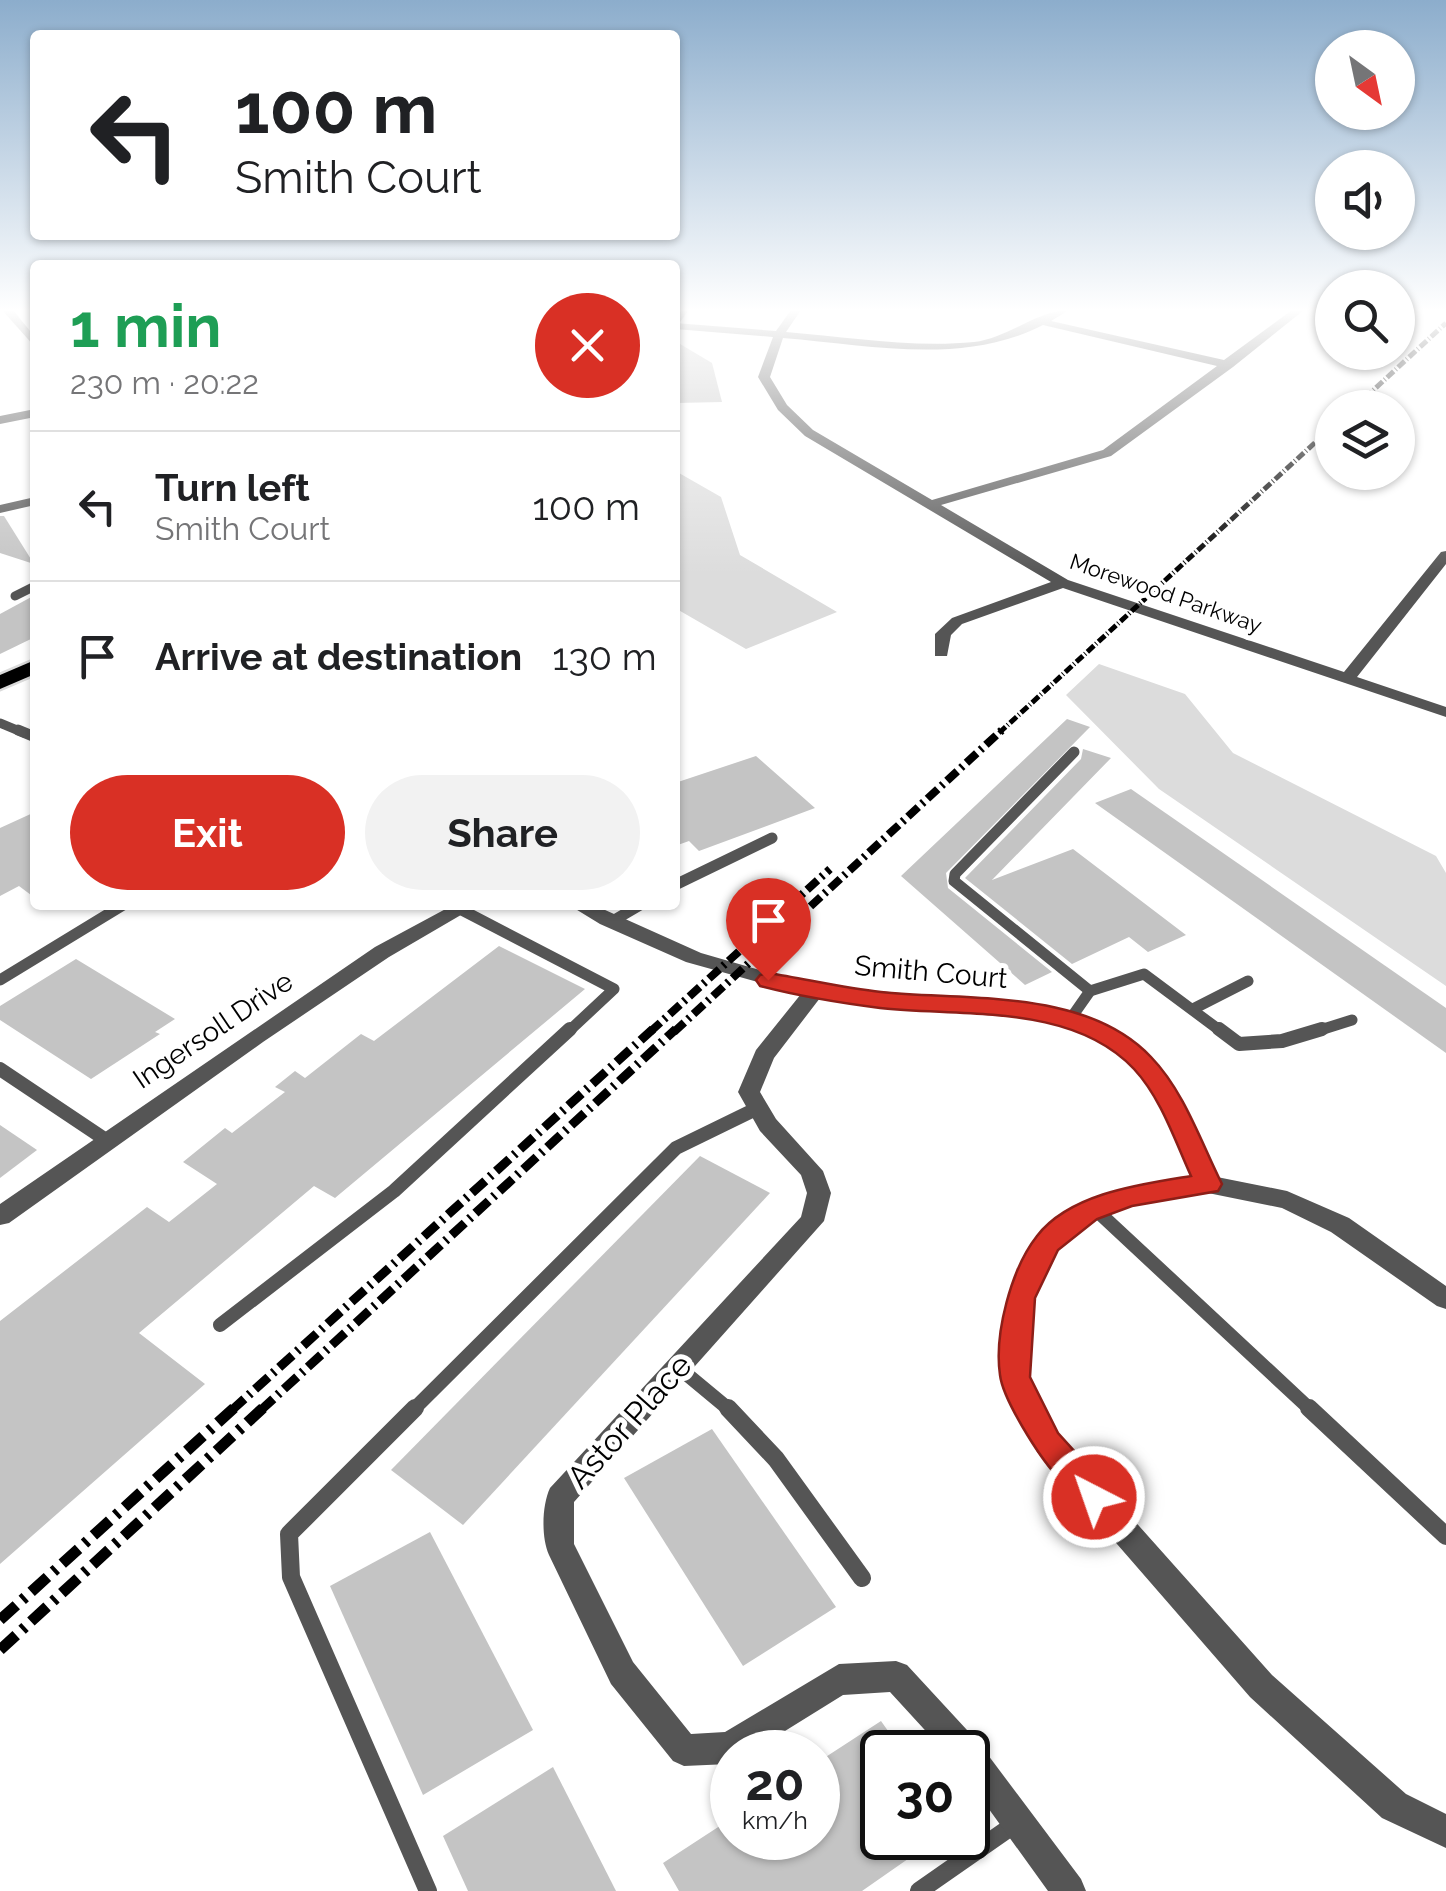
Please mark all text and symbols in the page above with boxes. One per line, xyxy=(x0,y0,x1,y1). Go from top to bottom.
north arrow xyxy=(1315,30,1415,130)
map controls xyxy=(1315,30,1415,490)
text: 100 m xyxy=(235,67,438,149)
icon: left xyxy=(70,70,200,200)
button: sound xyxy=(1315,150,1415,250)
text: Smith Court xyxy=(235,151,482,204)
button: search xyxy=(1315,270,1415,370)
text: 1 min xyxy=(70,291,221,361)
button: close xyxy=(535,293,640,398)
text: 230 m · 20:22 xyxy=(70,364,259,401)
button: layers xyxy=(1315,390,1415,490)
text: Turn left xyxy=(155,465,310,510)
icon: left xyxy=(70,479,125,534)
text: 100 m xyxy=(533,484,640,529)
text: Smith Court xyxy=(155,510,330,547)
street label: Morewood Parkway xyxy=(1067,548,1265,638)
icon: arrive xyxy=(70,629,125,684)
text: Arrive at destination xyxy=(155,634,522,679)
text: 130 m xyxy=(552,634,657,679)
button: Exit xyxy=(70,775,345,890)
button: Share xyxy=(365,775,640,890)
pin xyxy=(726,878,811,981)
icon: arrive xyxy=(741,893,796,948)
street label: Smith Court xyxy=(853,949,1009,995)
street label: Ingersoll Drive xyxy=(127,964,299,1096)
street label: Astor Place xyxy=(559,1346,699,1496)
position arrow xyxy=(1042,1445,1146,1549)
speed limit sign: 30 xyxy=(860,1730,990,1860)
text: 20 xyxy=(746,1753,804,1812)
text: km/h xyxy=(742,1805,808,1835)

